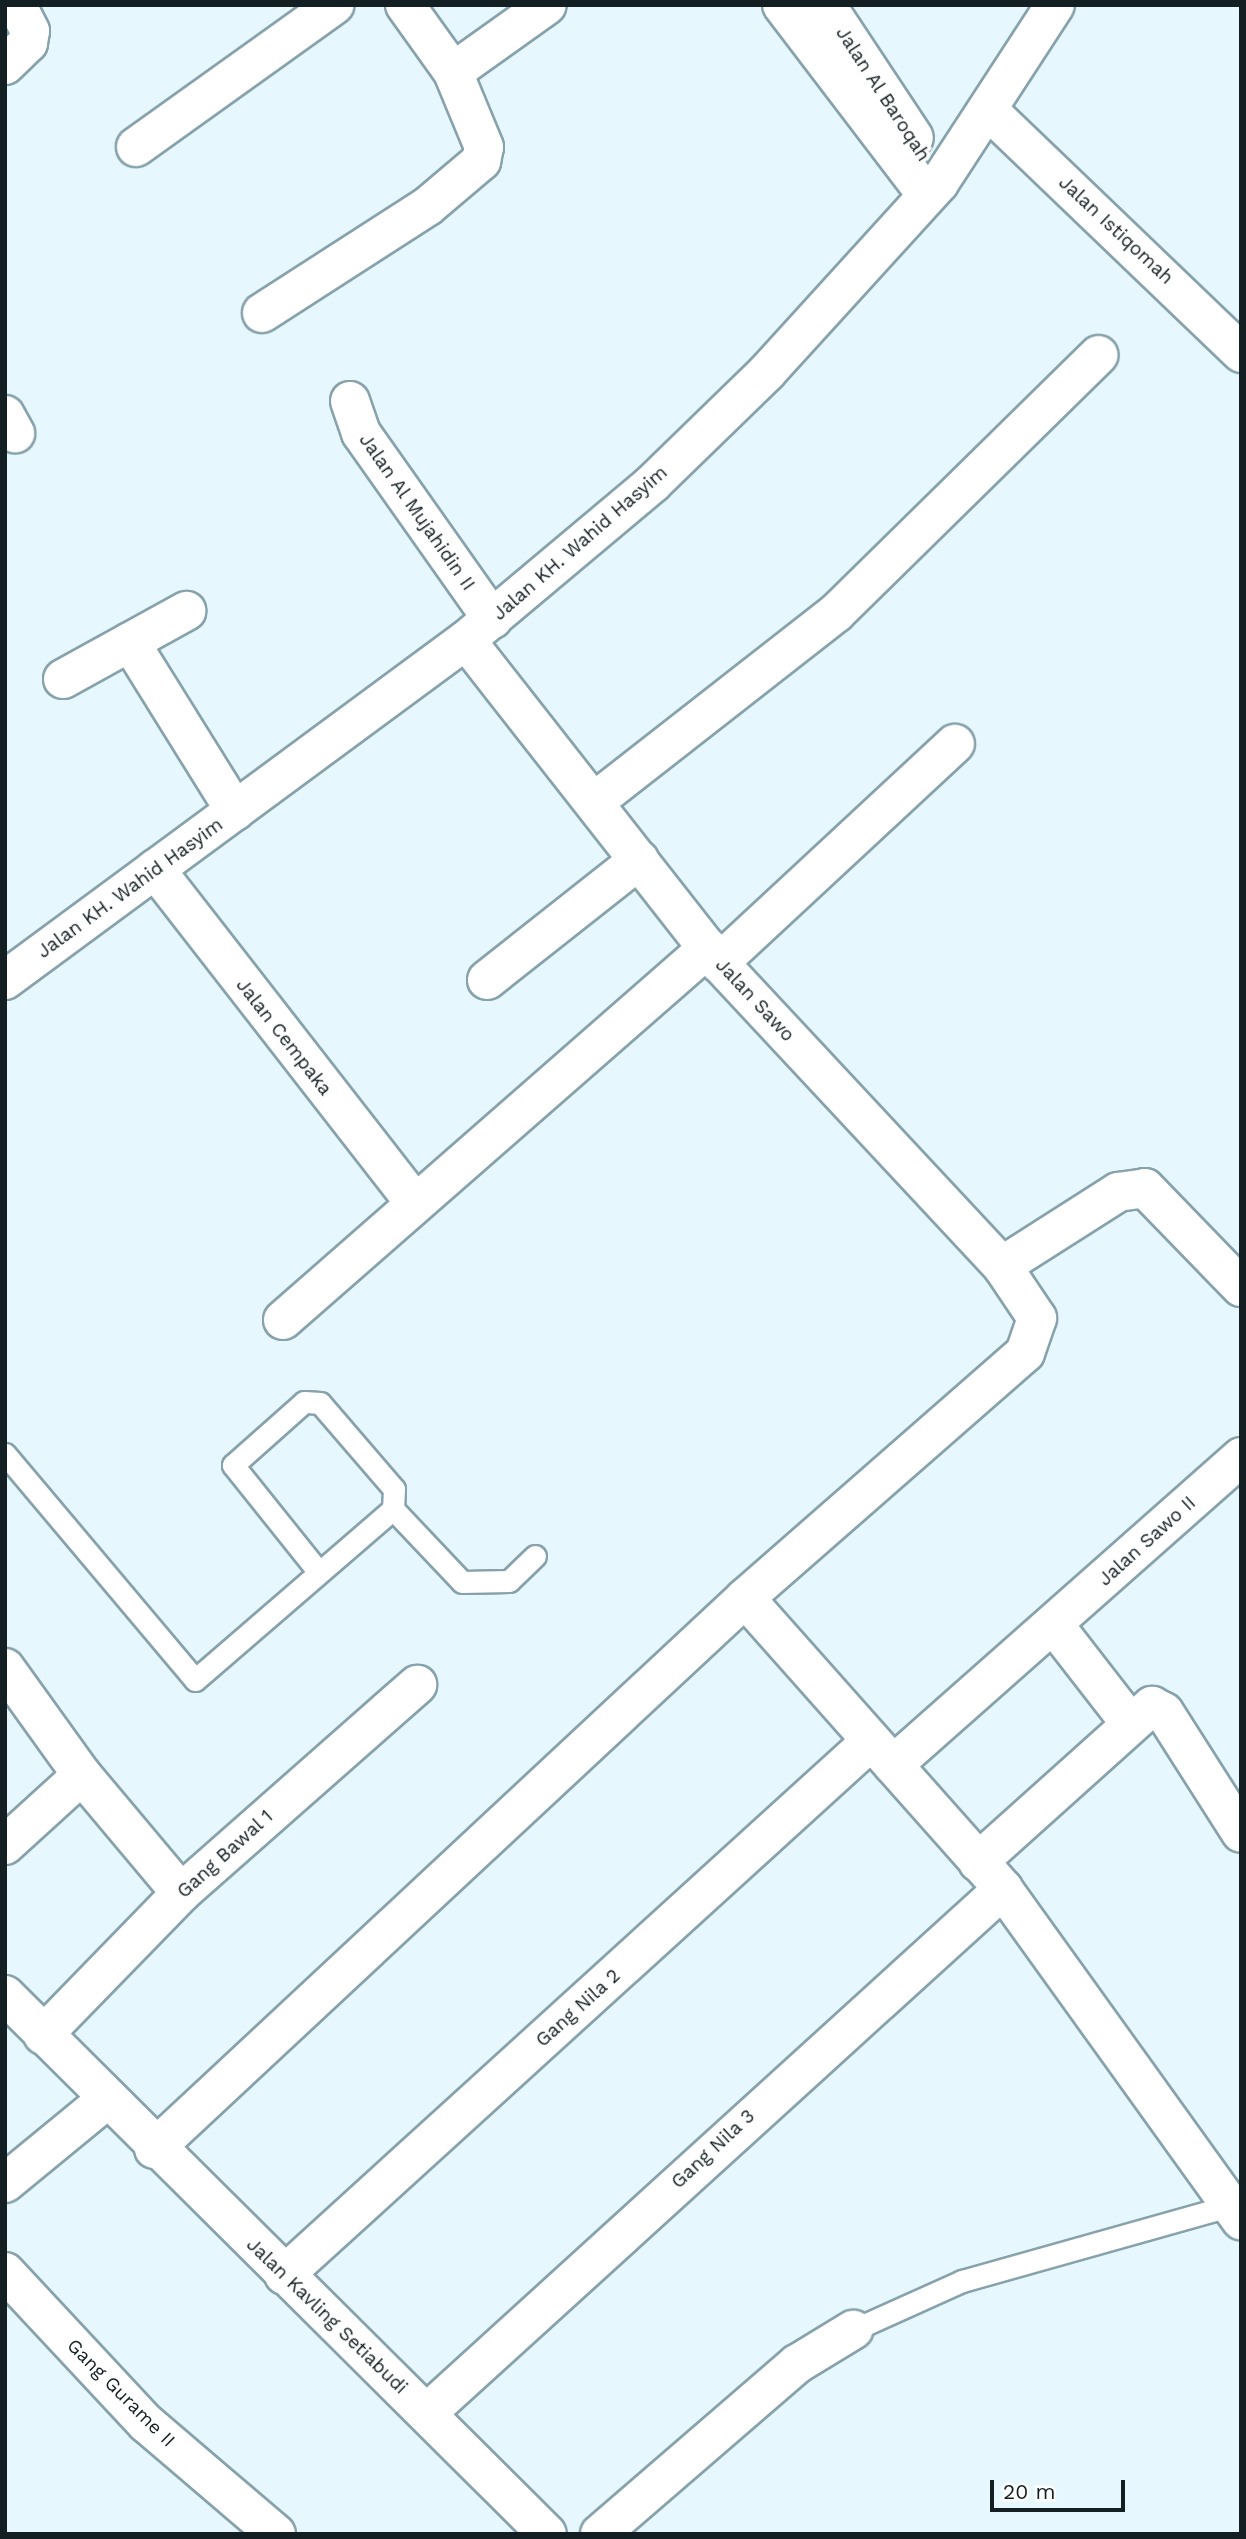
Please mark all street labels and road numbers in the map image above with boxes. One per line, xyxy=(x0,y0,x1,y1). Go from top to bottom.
street label: Jalan Al Baroqah xyxy=(831,22,935,166)
street label: Jalan Istiqomah xyxy=(1054,171,1178,289)
street label: Jalan Al Mujahidin II xyxy=(354,429,480,595)
street label: Jalan KH. Wahid Hasyim xyxy=(488,461,672,625)
street label: Jalan KH. Wahid Hasyim xyxy=(33,813,227,963)
street label: Jalan Sawo xyxy=(711,954,799,1046)
street label: Jalan Cempaka xyxy=(231,974,337,1100)
street label: Jalan Sawo II xyxy=(1094,1491,1200,1591)
street label: Gang Bawal 1 xyxy=(172,1805,278,1903)
street label: Gang Nila 2 xyxy=(531,1964,625,2052)
street label: Gang Nila 3 xyxy=(666,2105,760,2193)
street label: Jalan Kavling Setiabudi xyxy=(242,2233,412,2399)
street label: Gang Gurame II xyxy=(62,2334,180,2452)

